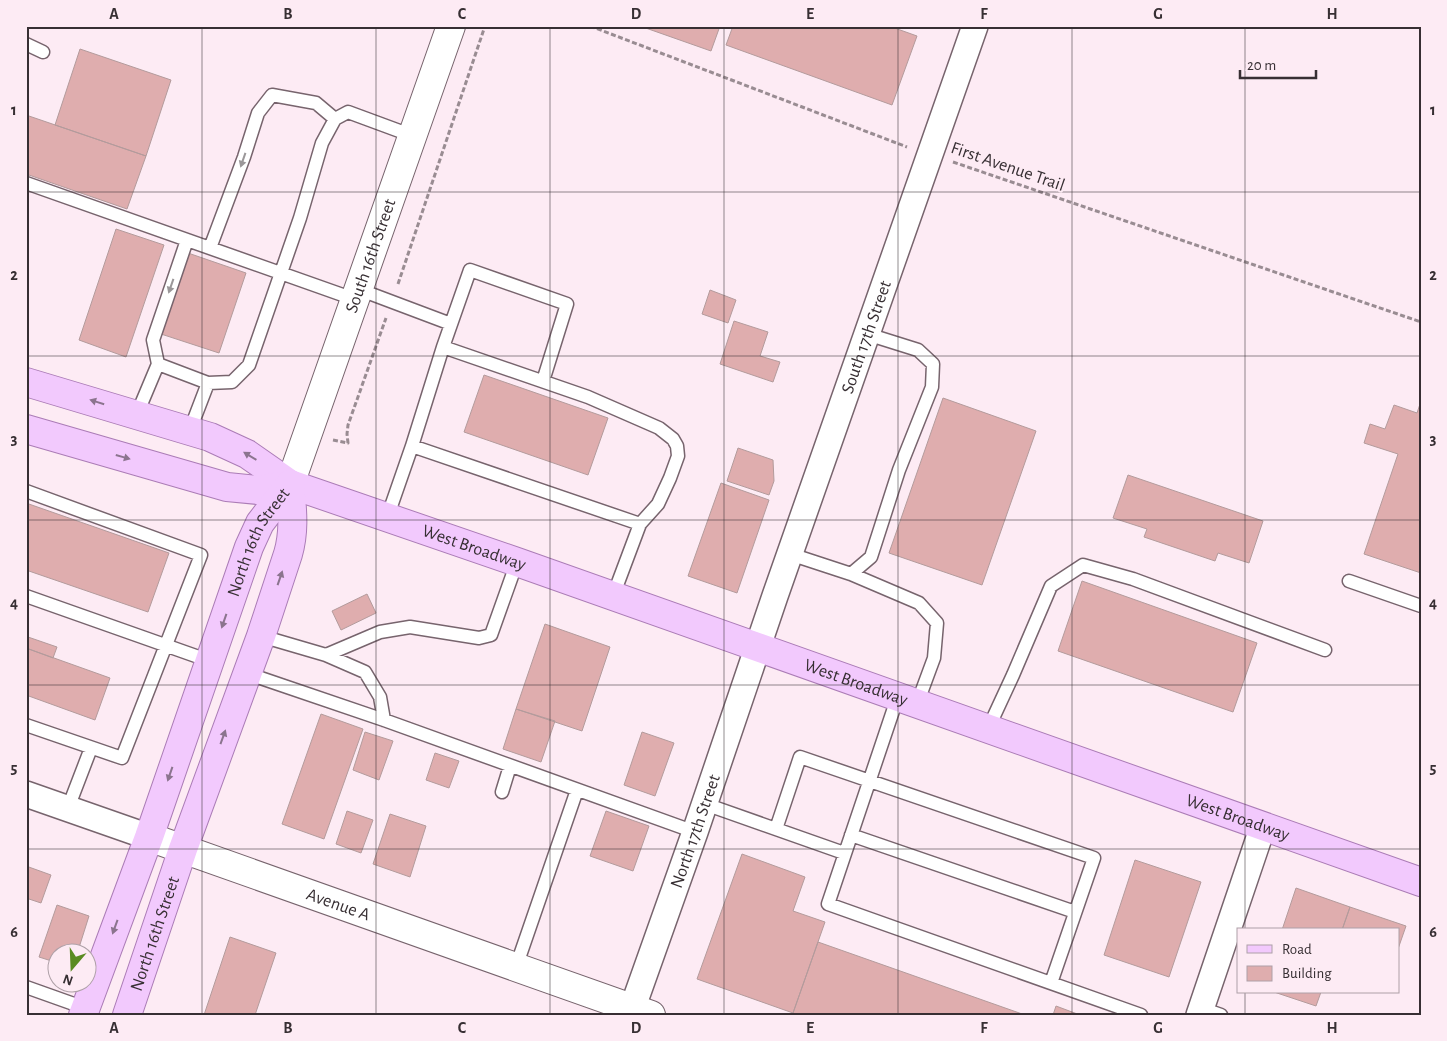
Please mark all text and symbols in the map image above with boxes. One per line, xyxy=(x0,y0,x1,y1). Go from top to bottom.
text: A xyxy=(109,6,119,22)
text: B xyxy=(283,6,293,22)
text: C xyxy=(458,6,467,22)
text: D xyxy=(631,6,642,22)
text: E xyxy=(806,6,814,22)
text: F xyxy=(980,6,988,22)
text: G xyxy=(1153,6,1163,22)
text: H xyxy=(1326,6,1338,22)
scale bar xyxy=(1240,48,1316,80)
text: 20 m xyxy=(1247,58,1276,73)
text: 1 xyxy=(11,102,17,118)
text: 1 xyxy=(1430,102,1436,118)
street label: First Avenue Trail xyxy=(948,139,1067,195)
one-way arrow xyxy=(239,152,246,167)
street label: South 16th Street xyxy=(343,196,400,315)
text: 2 xyxy=(10,267,18,283)
text: 2 xyxy=(1429,267,1437,283)
street label: South 17th Street xyxy=(839,278,895,396)
one-way arrow xyxy=(167,279,175,294)
one-way arrow xyxy=(90,398,105,406)
text: 3 xyxy=(11,431,18,447)
text: 3 xyxy=(1430,431,1437,447)
one-way arrow xyxy=(244,452,257,461)
one-way arrow xyxy=(116,453,131,461)
street label: North 16th Street xyxy=(225,485,294,599)
street label: West Broadway xyxy=(420,522,528,575)
one-way arrow xyxy=(277,570,284,585)
text: 4 xyxy=(10,595,18,611)
text: 4 xyxy=(1429,595,1437,611)
one-way arrow xyxy=(219,613,227,628)
street label: West Broadway xyxy=(802,656,910,710)
one-way arrow xyxy=(219,729,227,744)
text: 5 xyxy=(11,760,18,776)
text: 5 xyxy=(1430,760,1437,776)
one-way arrow xyxy=(166,767,174,782)
street label: North 17th Street xyxy=(668,772,724,891)
street label: West Broadway xyxy=(1184,792,1292,845)
street label: North 16th Street xyxy=(128,874,183,993)
street label: Avenue A xyxy=(304,886,373,925)
one-way arrow xyxy=(111,920,119,935)
text: 6 xyxy=(10,924,18,940)
text: 6 xyxy=(1429,924,1437,940)
legend xyxy=(1237,928,1400,994)
text: Road xyxy=(1282,942,1312,957)
north arrow xyxy=(48,944,98,994)
text: Building xyxy=(1282,966,1332,981)
text: N xyxy=(61,971,75,988)
text: A xyxy=(109,1020,119,1036)
text: B xyxy=(283,1020,293,1036)
text: C xyxy=(458,1020,467,1036)
text: D xyxy=(631,1020,642,1036)
text: E xyxy=(806,1020,814,1036)
text: F xyxy=(980,1020,988,1036)
text: G xyxy=(1153,1020,1163,1036)
text: H xyxy=(1326,1020,1338,1036)

